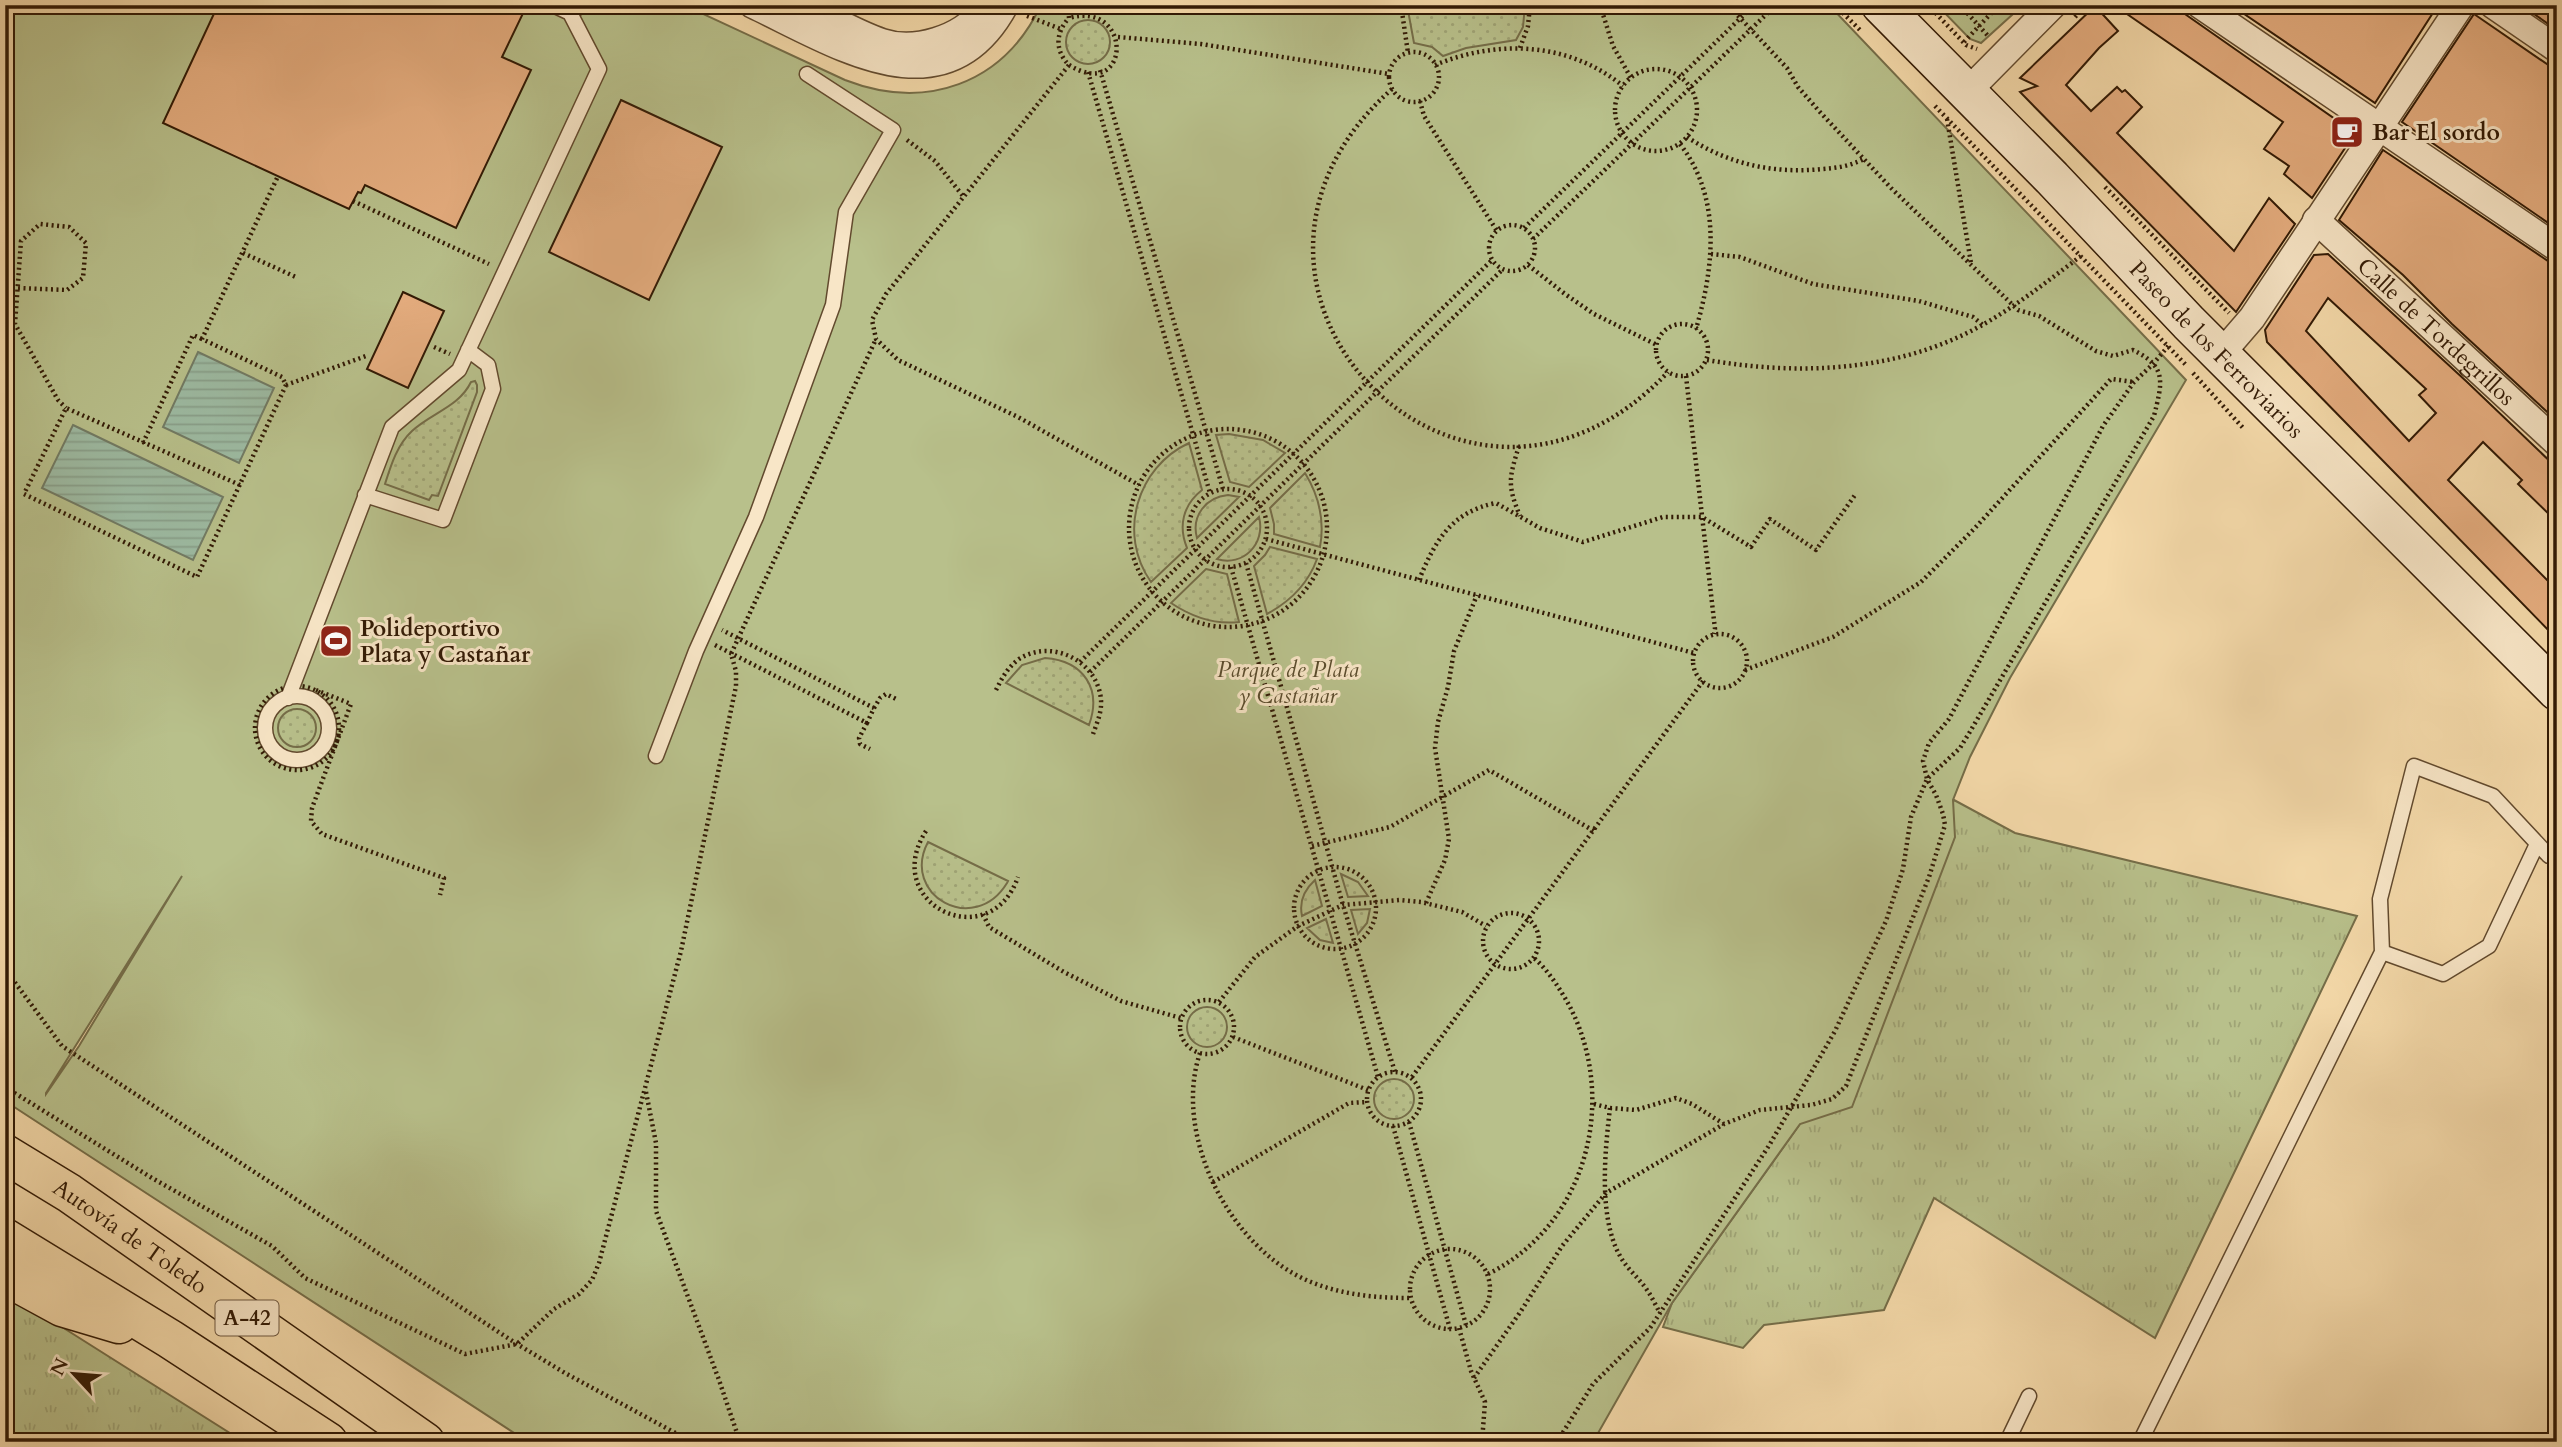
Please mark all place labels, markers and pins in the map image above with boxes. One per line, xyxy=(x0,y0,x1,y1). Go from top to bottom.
cafe icon: Bar El sordo xyxy=(2328,113,2366,151)
place label: Bar El sordo xyxy=(2372,117,2500,148)
place label: Polideportivo Plata y Castañar xyxy=(360,613,531,670)
sports icon: Polideportivo Plata y Castañar xyxy=(317,622,355,660)

